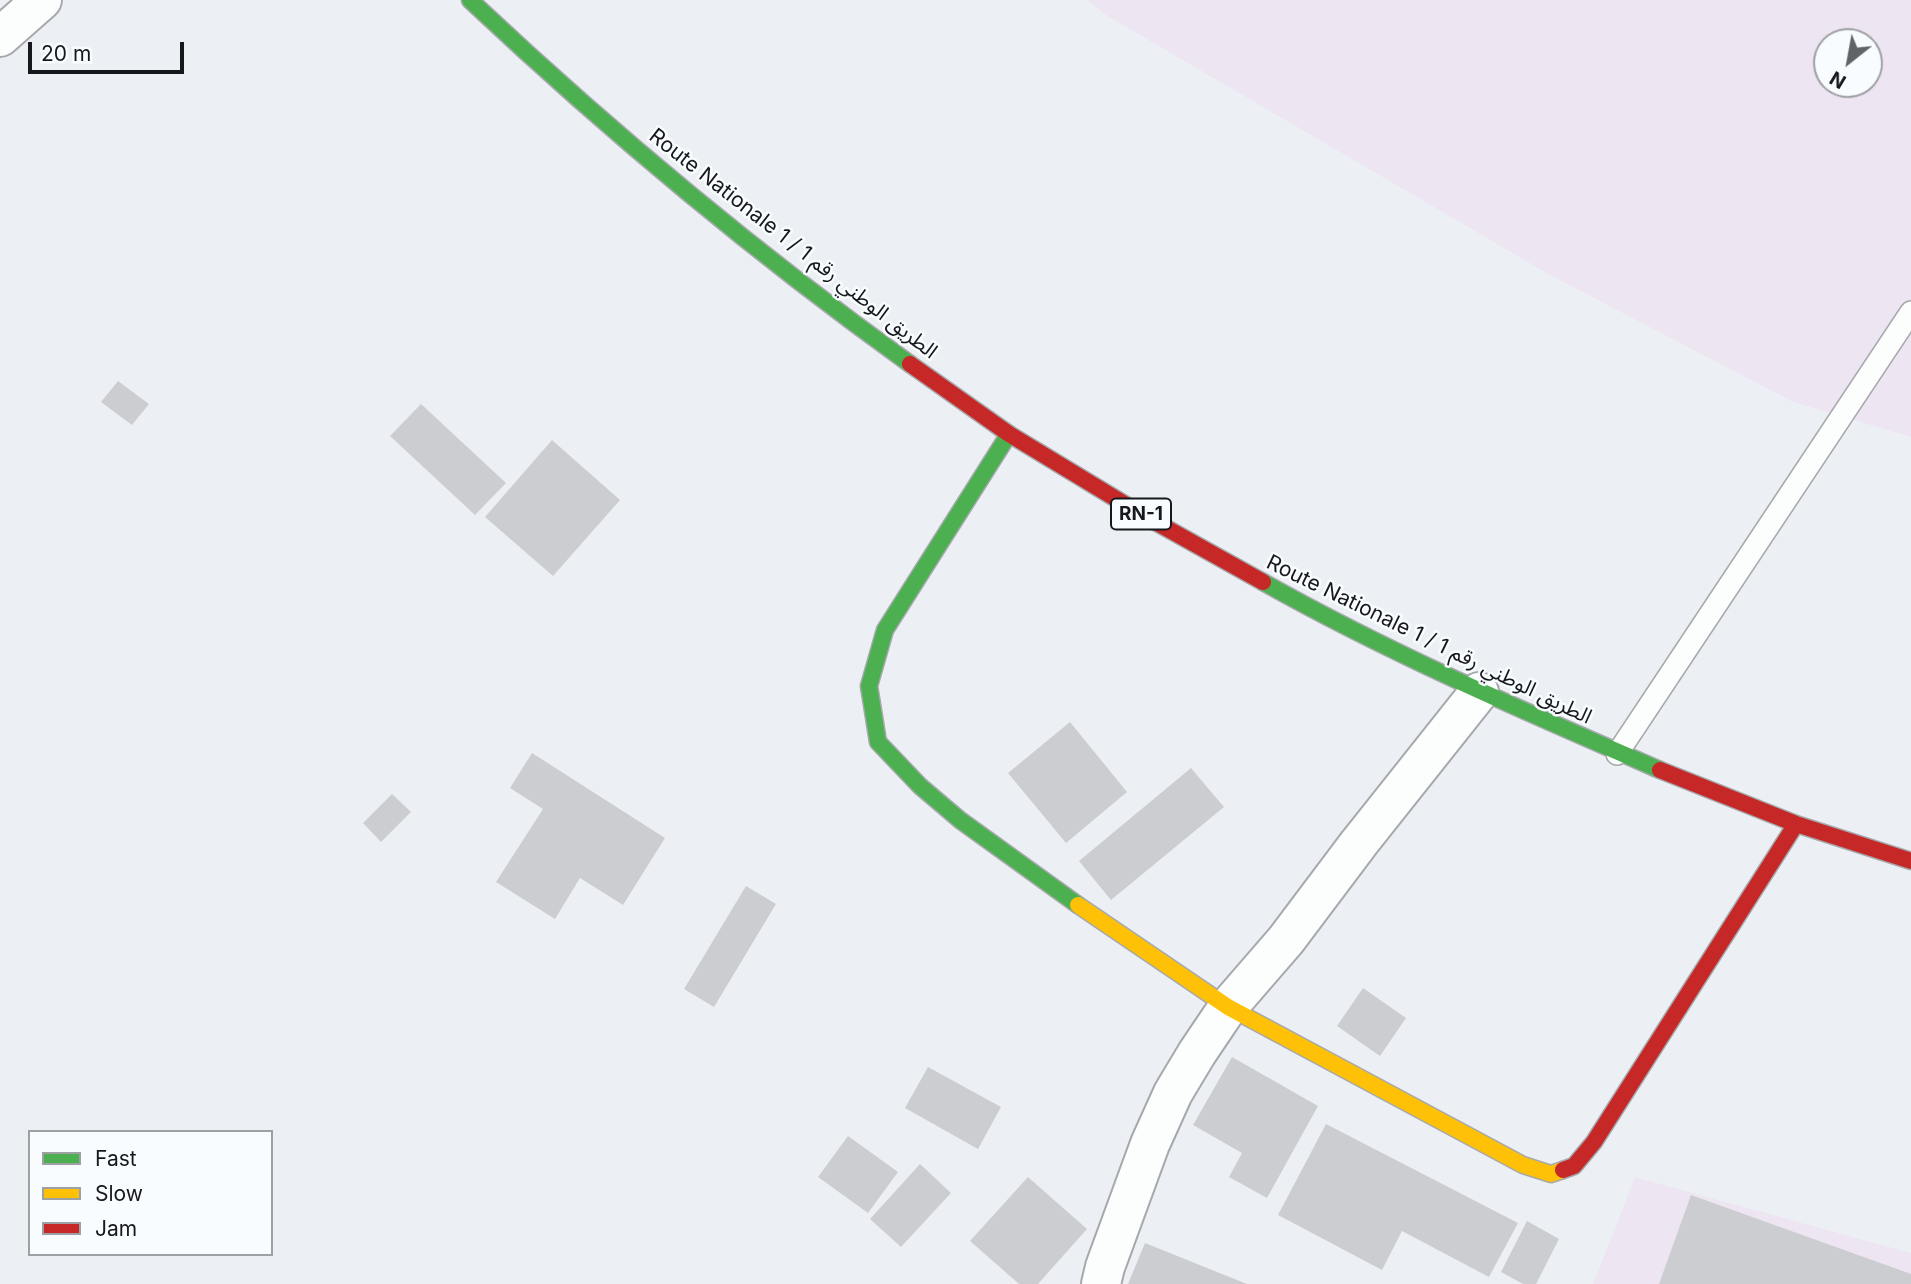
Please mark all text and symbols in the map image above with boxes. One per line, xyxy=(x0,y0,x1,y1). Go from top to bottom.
scale bar xyxy=(32,28,187,72)
north arrow xyxy=(1813,28,1883,98)
text: 20 m xyxy=(41,41,91,66)
text: N xyxy=(1826,66,1850,93)
street label: Route Nationale 1 / الطريق الوطني رقم 1 xyxy=(644,124,942,364)
road number: RN-1 xyxy=(1111,499,1171,530)
street label: Route Nationale 1 / الطريق الوطني رقم 1 xyxy=(1262,550,1596,730)
legend xyxy=(28,1130,273,1256)
text: Fast xyxy=(95,1146,137,1171)
text: Slow xyxy=(95,1181,143,1206)
text: Jam xyxy=(95,1216,137,1241)

